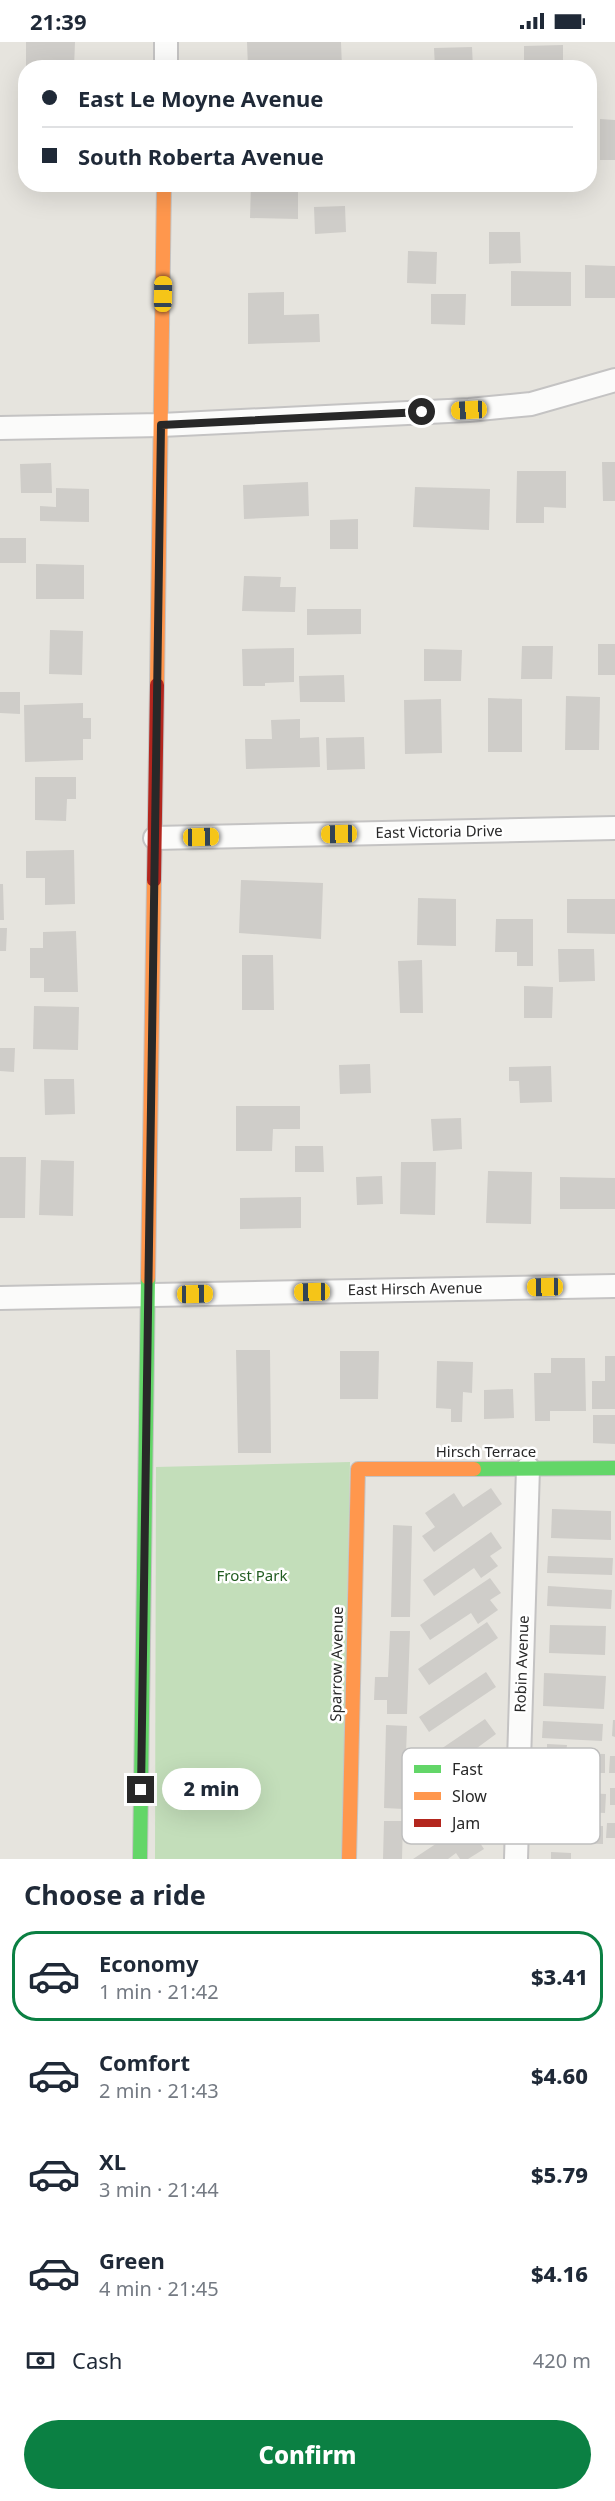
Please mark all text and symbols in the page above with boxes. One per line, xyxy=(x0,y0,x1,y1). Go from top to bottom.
text: 21:39 xyxy=(30,6,87,36)
text: East Le Moyne Avenue xyxy=(78,83,323,113)
text: South Roberta Avenue xyxy=(78,141,324,171)
car xyxy=(154,276,172,312)
route start xyxy=(408,398,435,425)
car xyxy=(451,400,487,420)
street label: East Victoria Drive xyxy=(375,820,503,842)
car xyxy=(321,825,357,843)
car xyxy=(183,828,219,846)
street label: East Hirsch Avenue xyxy=(347,1277,482,1299)
car xyxy=(527,1278,563,1296)
car xyxy=(294,1283,330,1301)
car xyxy=(177,1285,213,1303)
street label: Hirsch Terrace xyxy=(436,1441,536,1461)
park label: Frost Park xyxy=(217,1565,287,1585)
street label: Sparrow Avenue xyxy=(325,1606,347,1722)
street label: Robin Avenue xyxy=(509,1615,533,1713)
legend xyxy=(402,1748,600,1844)
text: Fast xyxy=(452,1758,483,1780)
callout: 2 min xyxy=(162,1769,261,1811)
text: 2 min xyxy=(184,1775,239,1802)
route end xyxy=(127,1776,154,1803)
text: Slow xyxy=(452,1785,487,1807)
text: Jam xyxy=(450,1812,480,1834)
text: Choose a ride xyxy=(24,1876,206,1913)
text: Economy xyxy=(99,1948,198,1978)
icon: car xyxy=(27,1949,81,2003)
text: $3.41 xyxy=(531,1961,588,1991)
text: 1 min · 21:42 xyxy=(99,1978,219,2005)
text: Comfort xyxy=(99,2047,190,2077)
icon: car xyxy=(27,2048,81,2102)
text: $4.60 xyxy=(531,2060,588,2090)
text: 2 min · 21:43 xyxy=(99,2077,219,2104)
text: XL xyxy=(99,2146,126,2176)
icon: car xyxy=(27,2147,81,2201)
text: $5.79 xyxy=(531,2159,588,2189)
text: 3 min · 21:44 xyxy=(99,2176,219,2203)
text: Green xyxy=(99,2245,165,2275)
icon: car xyxy=(27,2246,81,2300)
text: $4.16 xyxy=(531,2258,588,2288)
text: 4 min · 21:45 xyxy=(99,2275,219,2302)
icon: cash xyxy=(24,2344,57,2377)
text: Cash xyxy=(72,2345,122,2375)
text: 420 m xyxy=(533,2347,591,2374)
button: Confirm xyxy=(24,2420,591,2489)

